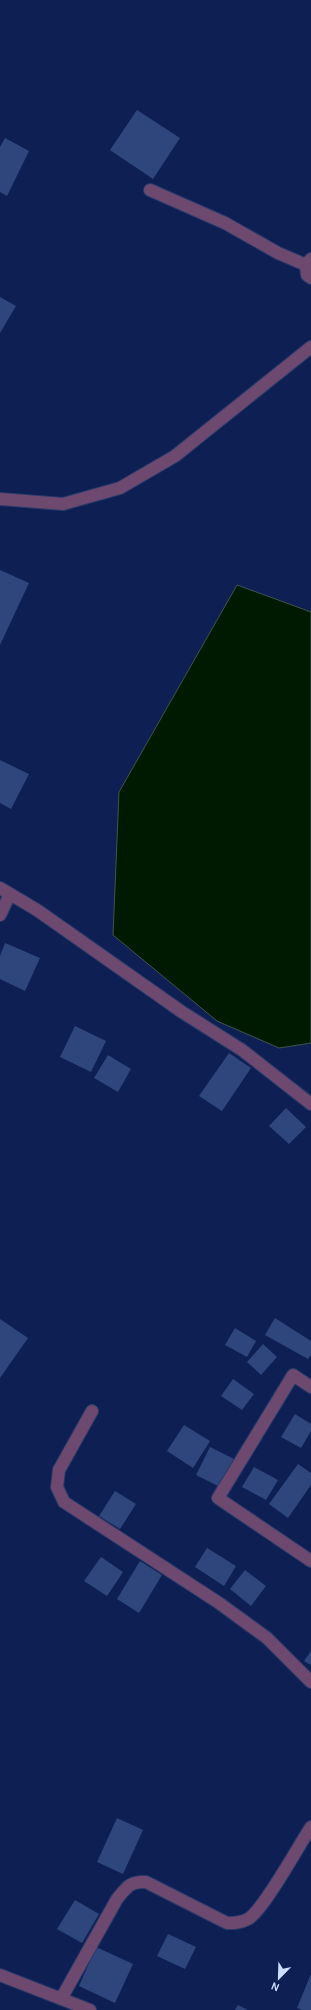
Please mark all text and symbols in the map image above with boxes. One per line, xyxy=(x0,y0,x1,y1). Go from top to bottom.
north arrow xyxy=(259,1958,299,1998)
text: N xyxy=(269,1979,281,1994)

